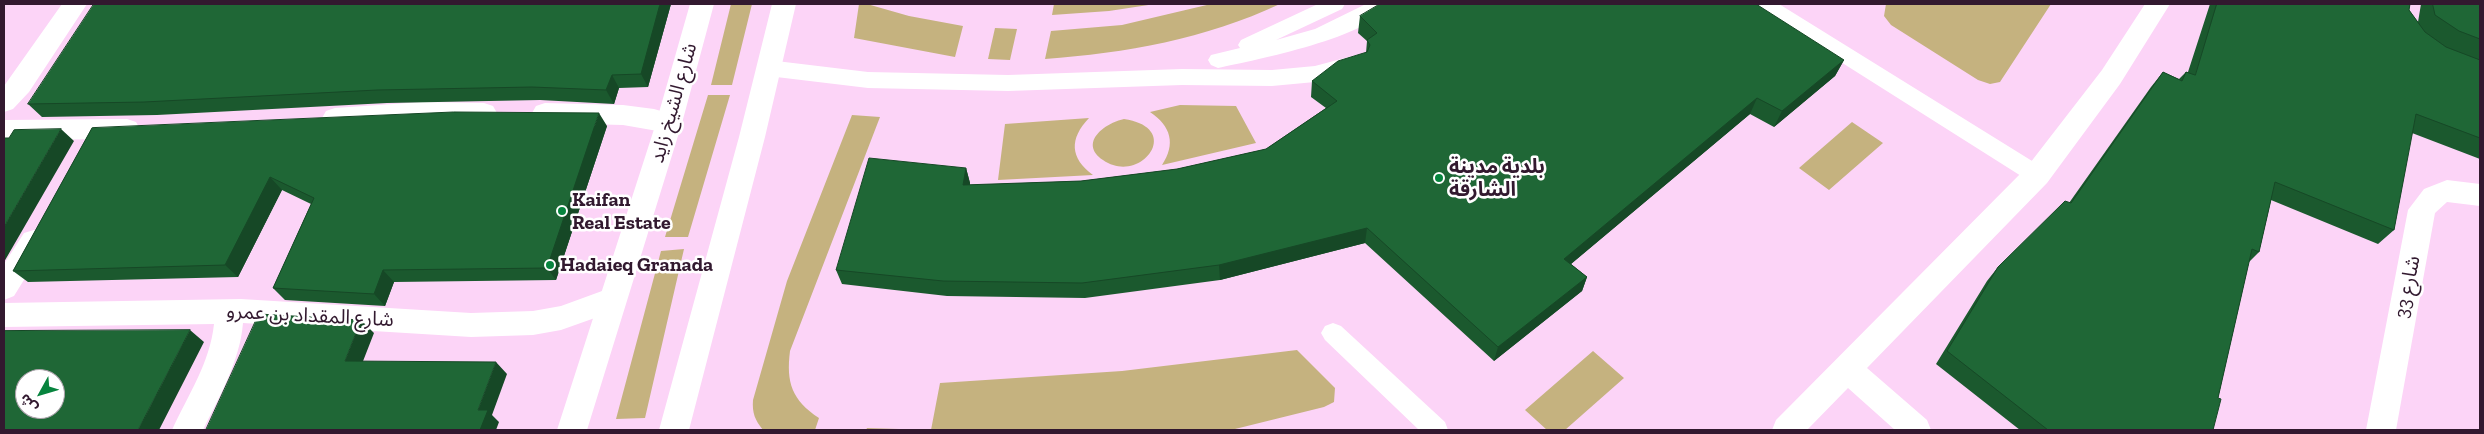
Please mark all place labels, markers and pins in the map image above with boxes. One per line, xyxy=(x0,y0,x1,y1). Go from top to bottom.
place label: بلدية مدينة الشارقة xyxy=(1449,155,1545,202)
marker: بلدية مدينة الشارقة xyxy=(1433,172,1445,184)
place label: Kaifan Real Estate xyxy=(572,188,671,235)
marker: Kaifan Real Estate xyxy=(556,205,568,217)
place label: Hadaieq Granada xyxy=(560,253,713,277)
marker: Hadaieq Granada xyxy=(544,259,556,271)

